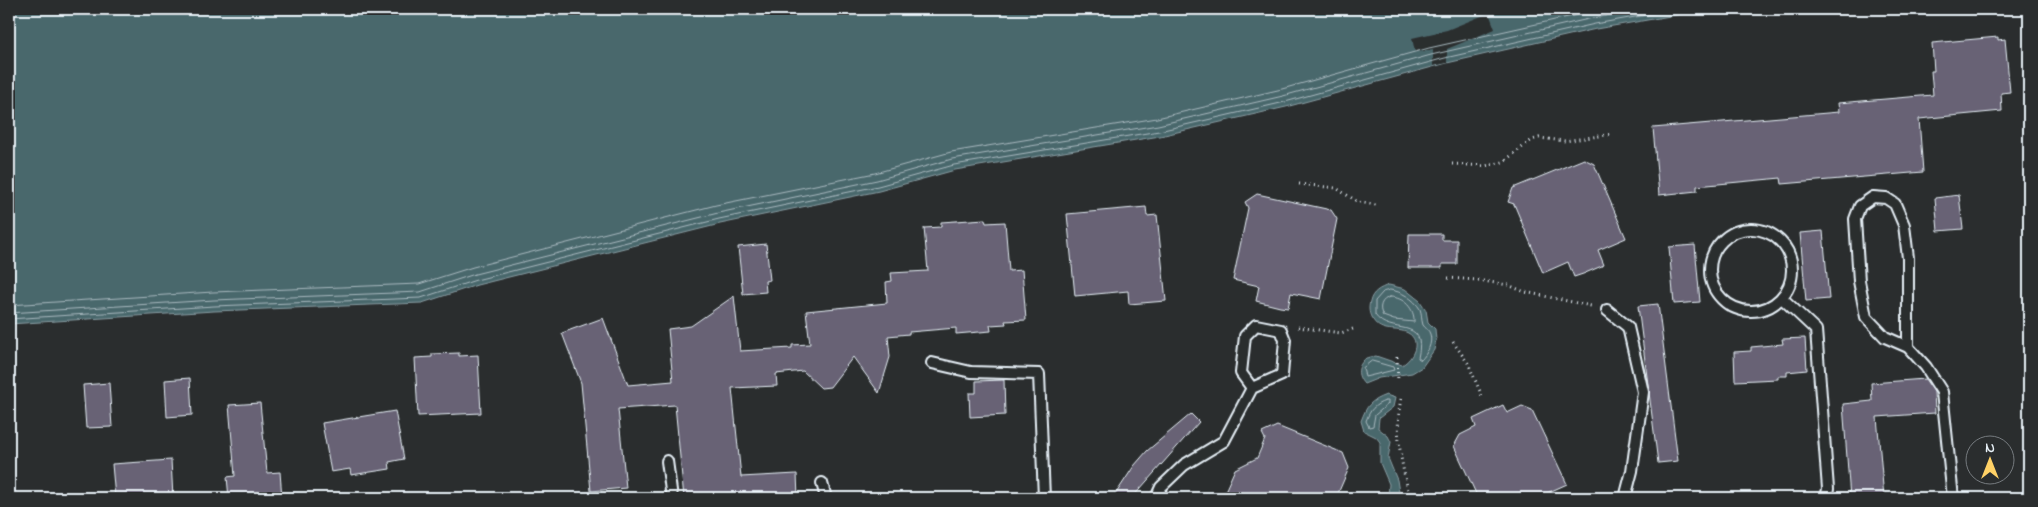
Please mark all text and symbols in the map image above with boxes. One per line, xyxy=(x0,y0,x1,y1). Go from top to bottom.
north arrow xyxy=(1966,434,2016,484)
text: N xyxy=(1985,438,1995,459)

